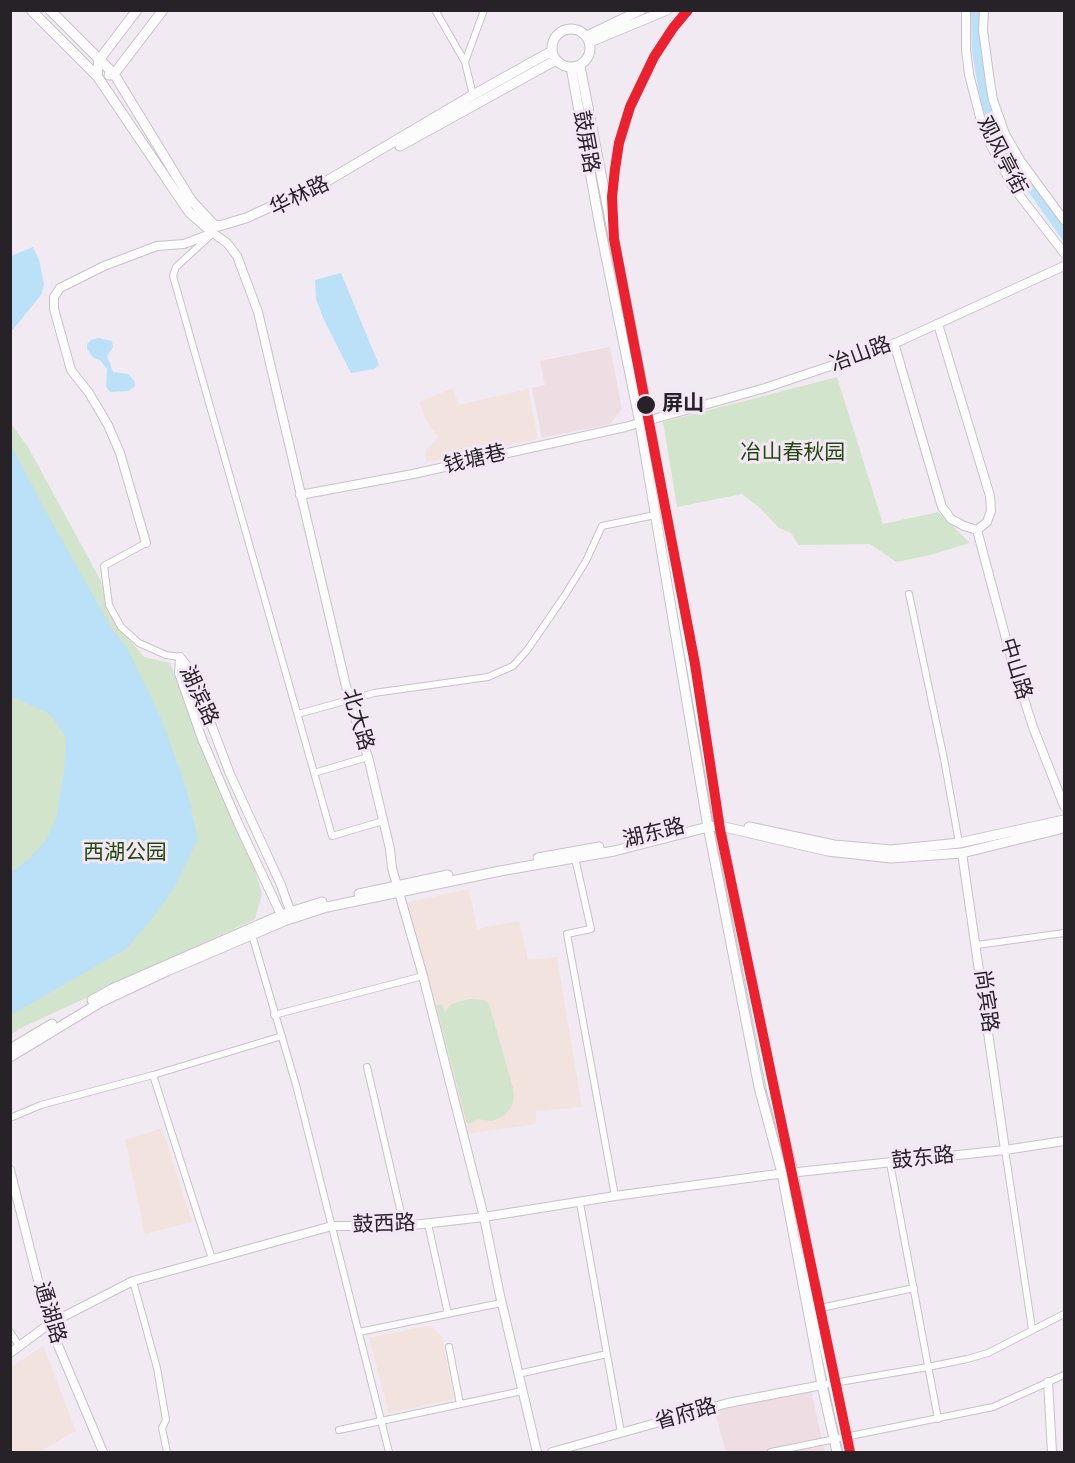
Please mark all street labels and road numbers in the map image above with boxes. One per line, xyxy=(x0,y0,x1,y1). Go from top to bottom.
street label: 鼓屏路 xyxy=(567,109,603,175)
street label: 观风亭街 xyxy=(971,113,1031,199)
street label: 华林路 xyxy=(266,172,334,222)
street label: 冶山路 xyxy=(827,332,895,378)
street label: 钱塘巷 xyxy=(441,441,509,479)
street label: 中山路 xyxy=(994,635,1036,703)
street label: 湖滨路 xyxy=(173,662,223,730)
street label: 北大路 xyxy=(336,686,378,754)
street label: 湖东路 xyxy=(620,814,688,854)
street label: 尚宾路 xyxy=(968,968,1002,1034)
street label: 鼓东路 xyxy=(890,1143,956,1175)
street label: 鼓西路 xyxy=(352,1211,416,1239)
street label: 通湖路 xyxy=(28,1279,70,1347)
street label: 省府路 xyxy=(652,1394,720,1436)

